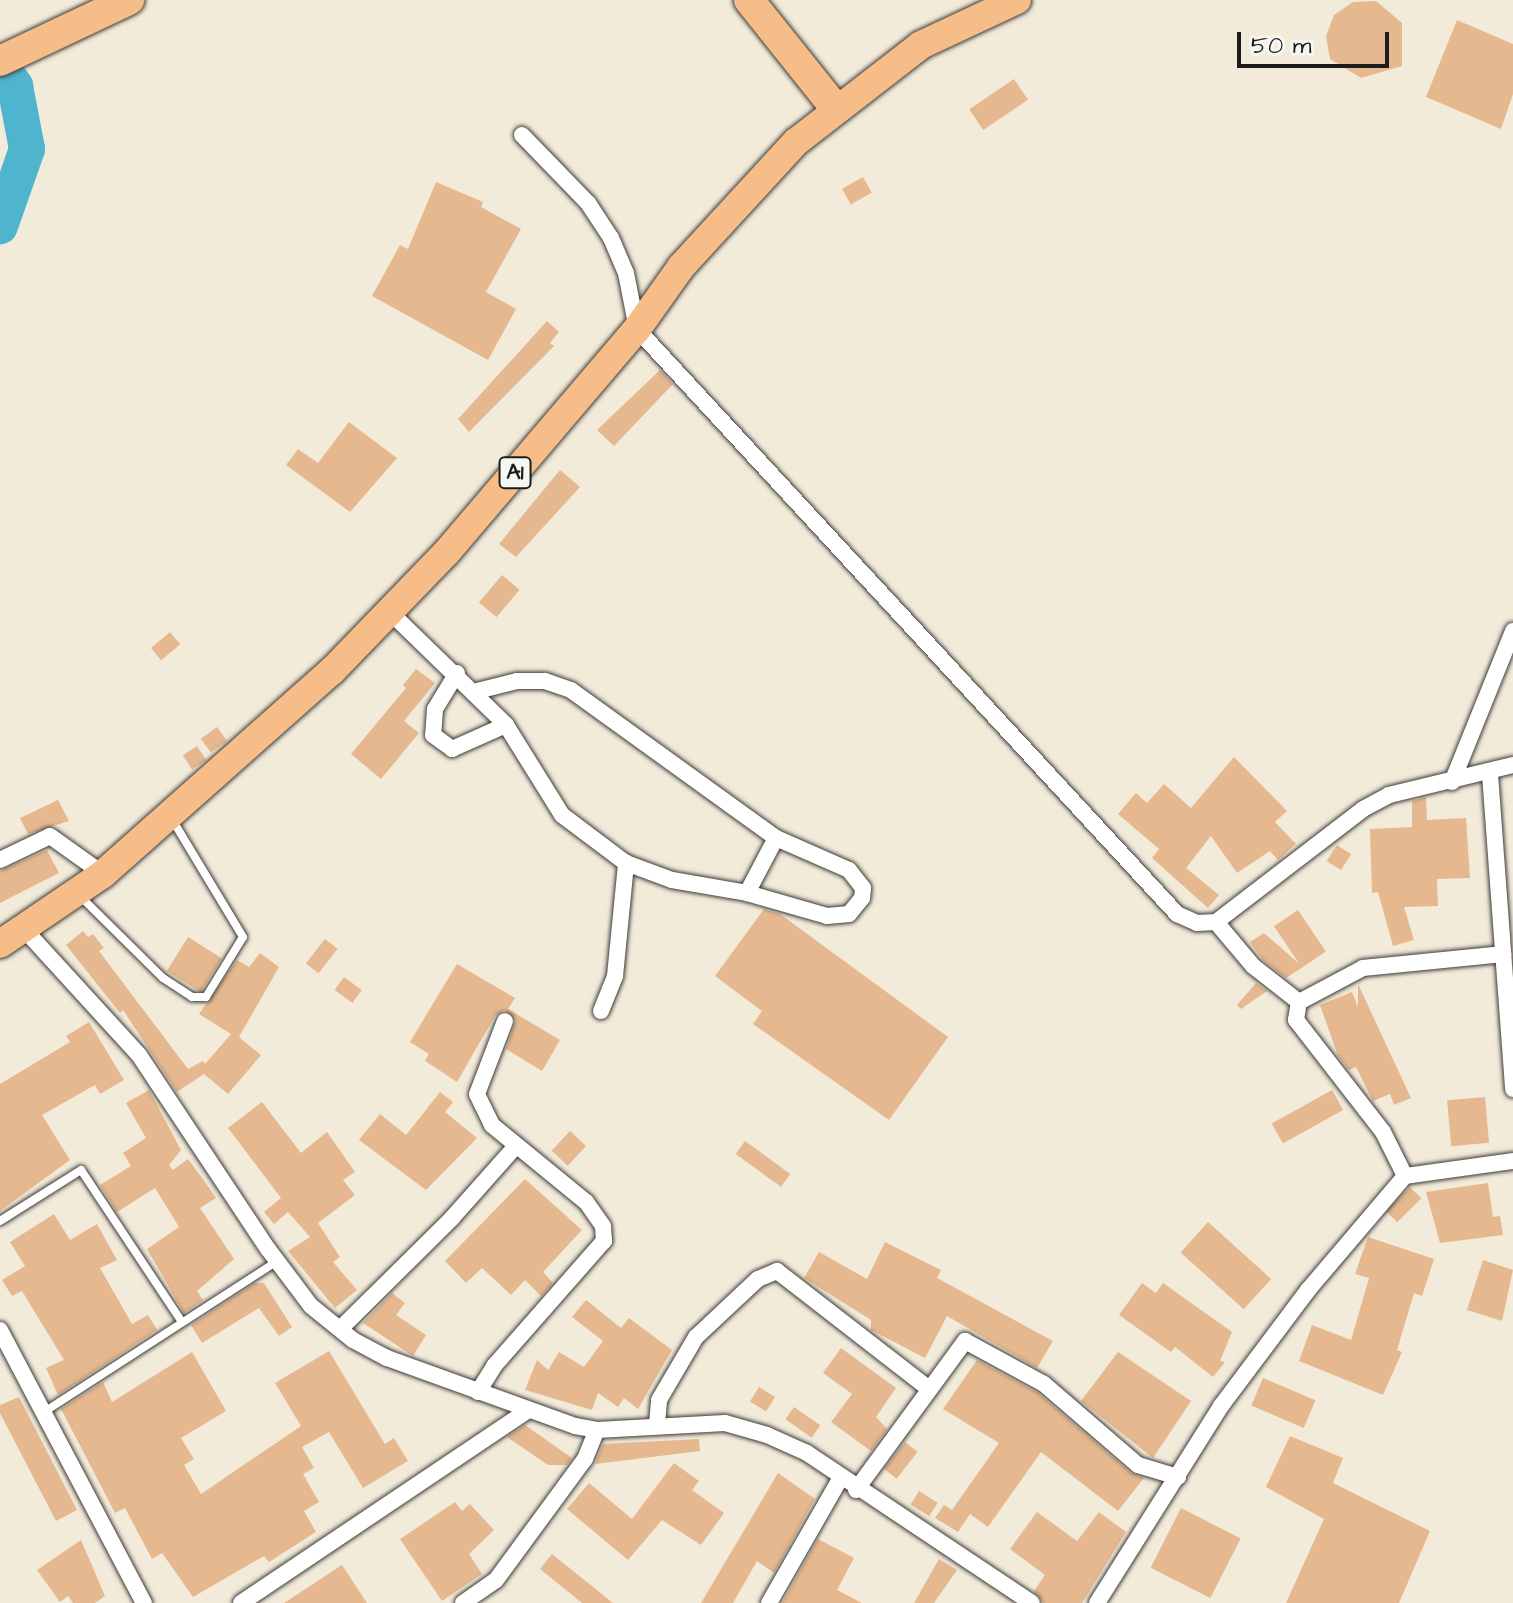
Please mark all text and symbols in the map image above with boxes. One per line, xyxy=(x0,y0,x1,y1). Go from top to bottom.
scale bar xyxy=(1241,16,1393,66)
text: 50 m xyxy=(1251,29,1311,63)
road number: A1 xyxy=(497,455,533,491)

